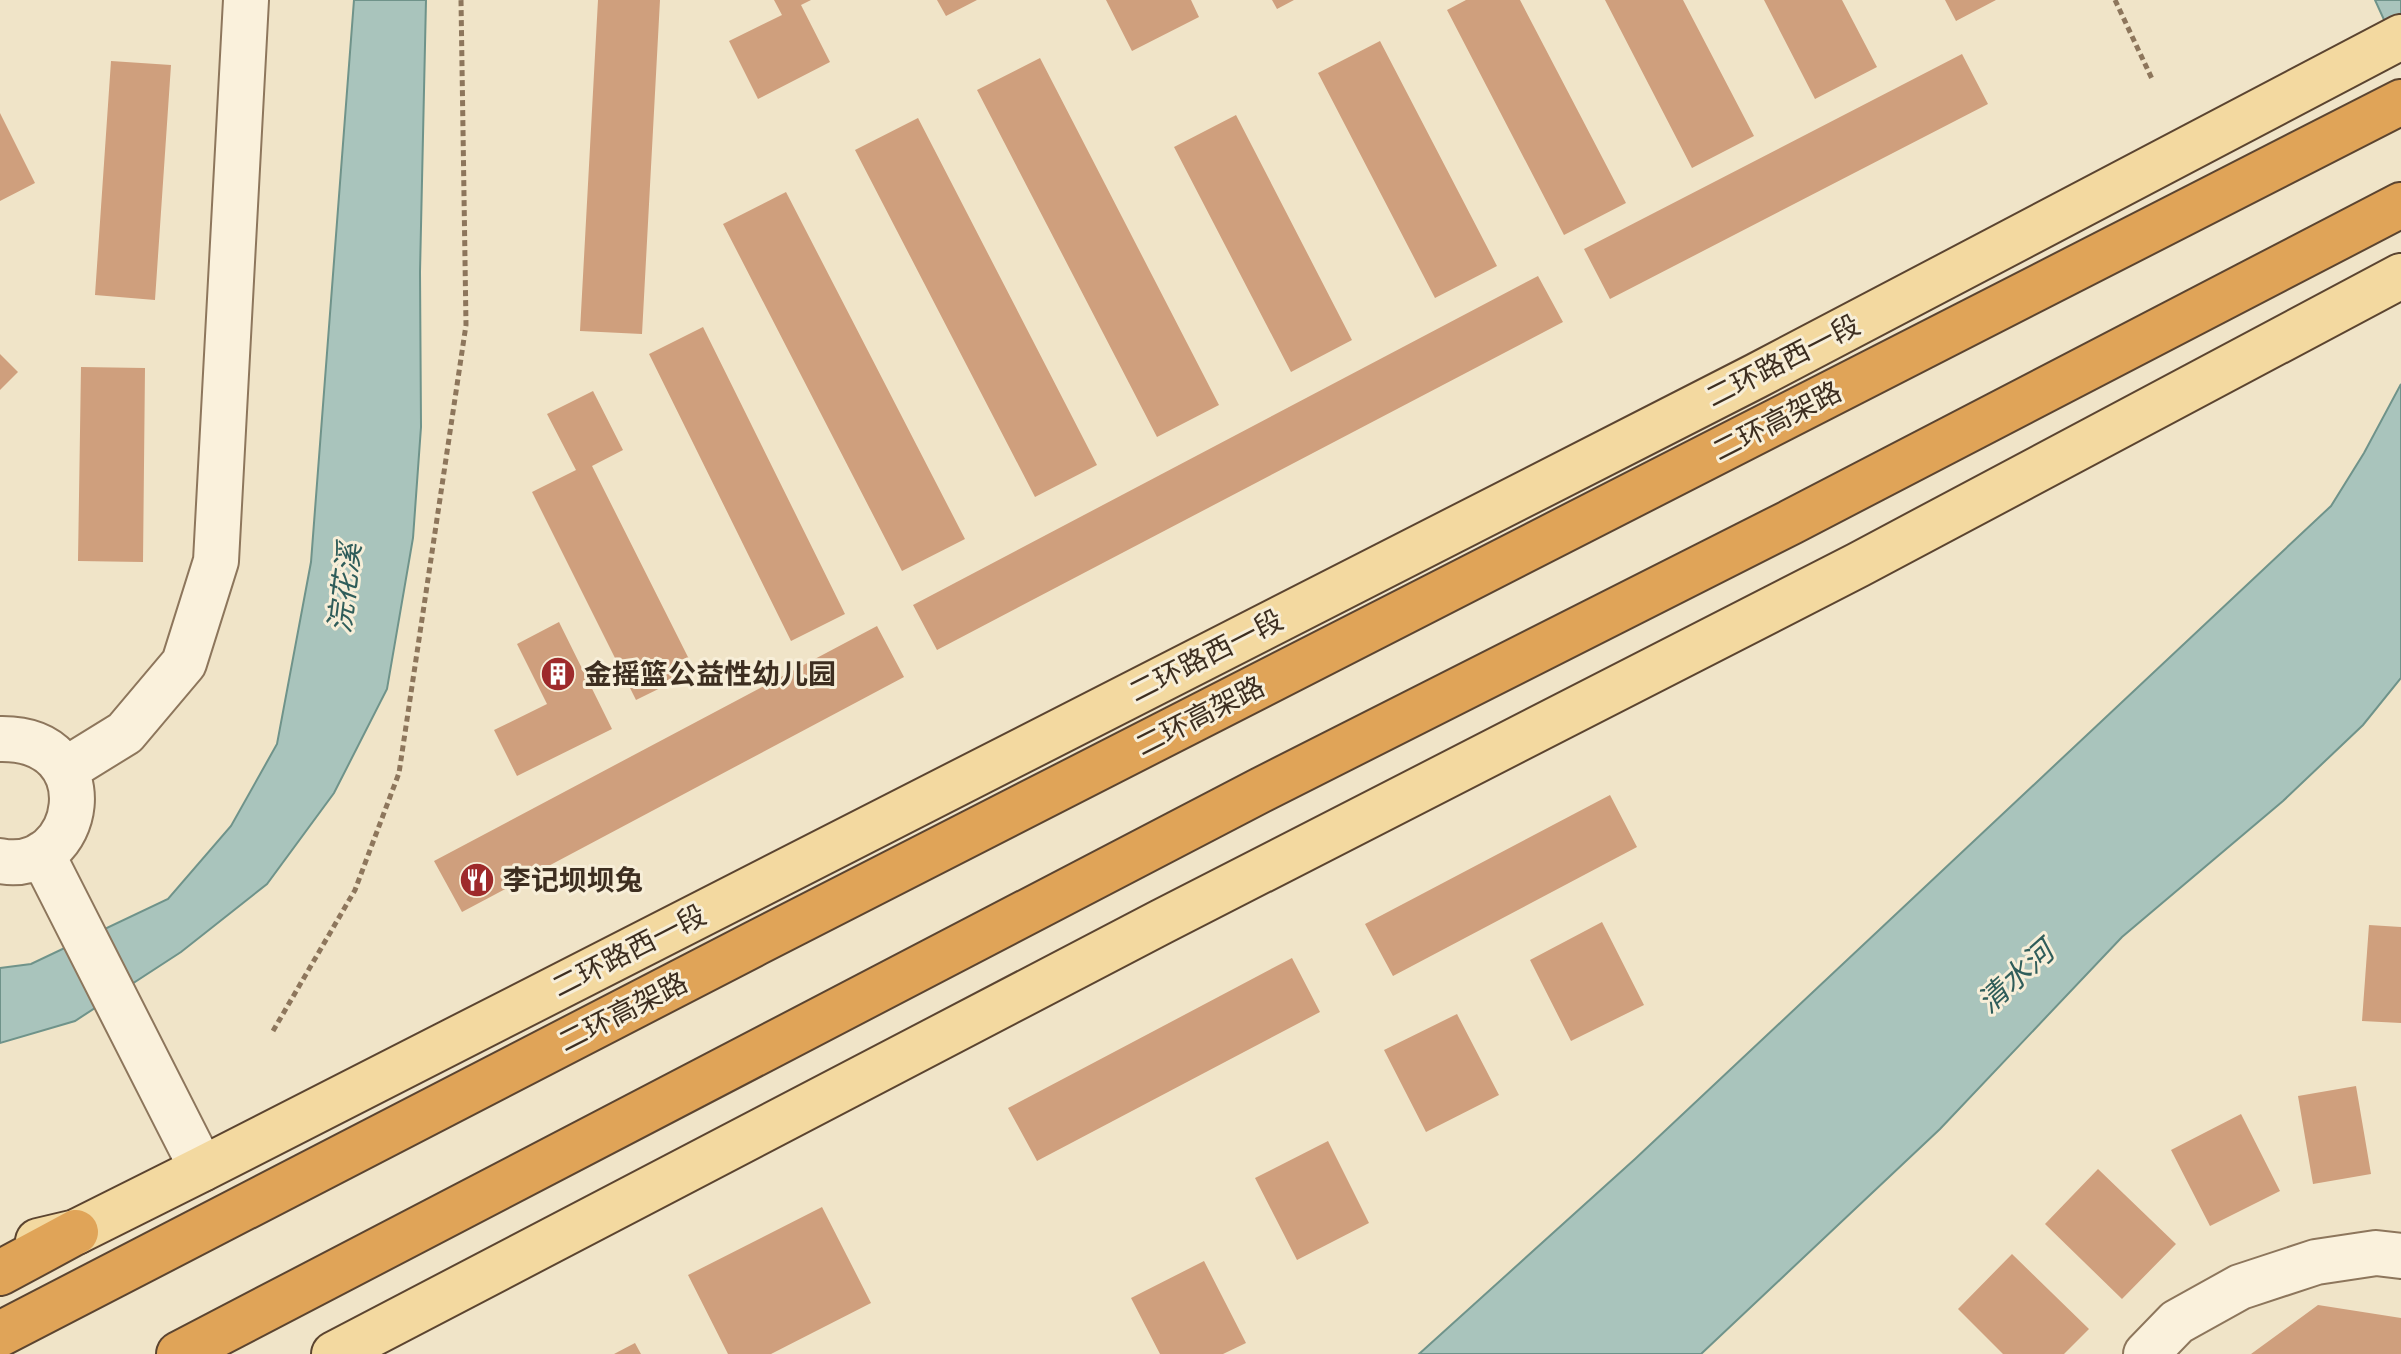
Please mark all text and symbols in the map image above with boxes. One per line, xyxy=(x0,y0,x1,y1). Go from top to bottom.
street label: 二环路西一段 xyxy=(1701,308,1865,414)
street label: 二环高架路 xyxy=(1707,375,1847,467)
water label: 浣花溪 xyxy=(322,538,369,635)
street label: 二环路西一段 xyxy=(1124,603,1288,709)
building icon: 金摇篮公益性幼儿园 xyxy=(539,655,577,693)
place label: 金摇篮公益性幼儿园 xyxy=(584,658,836,691)
street label: 二环高架路 xyxy=(1130,670,1270,762)
restaurant icon: 李记坝坝兔 xyxy=(458,861,496,899)
place label: 李记坝坝兔 xyxy=(503,864,643,897)
street label: 二环路西一段 xyxy=(547,898,711,1004)
water label: 清水河 xyxy=(1971,930,2065,1020)
street label: 二环高架路 xyxy=(553,966,693,1058)

